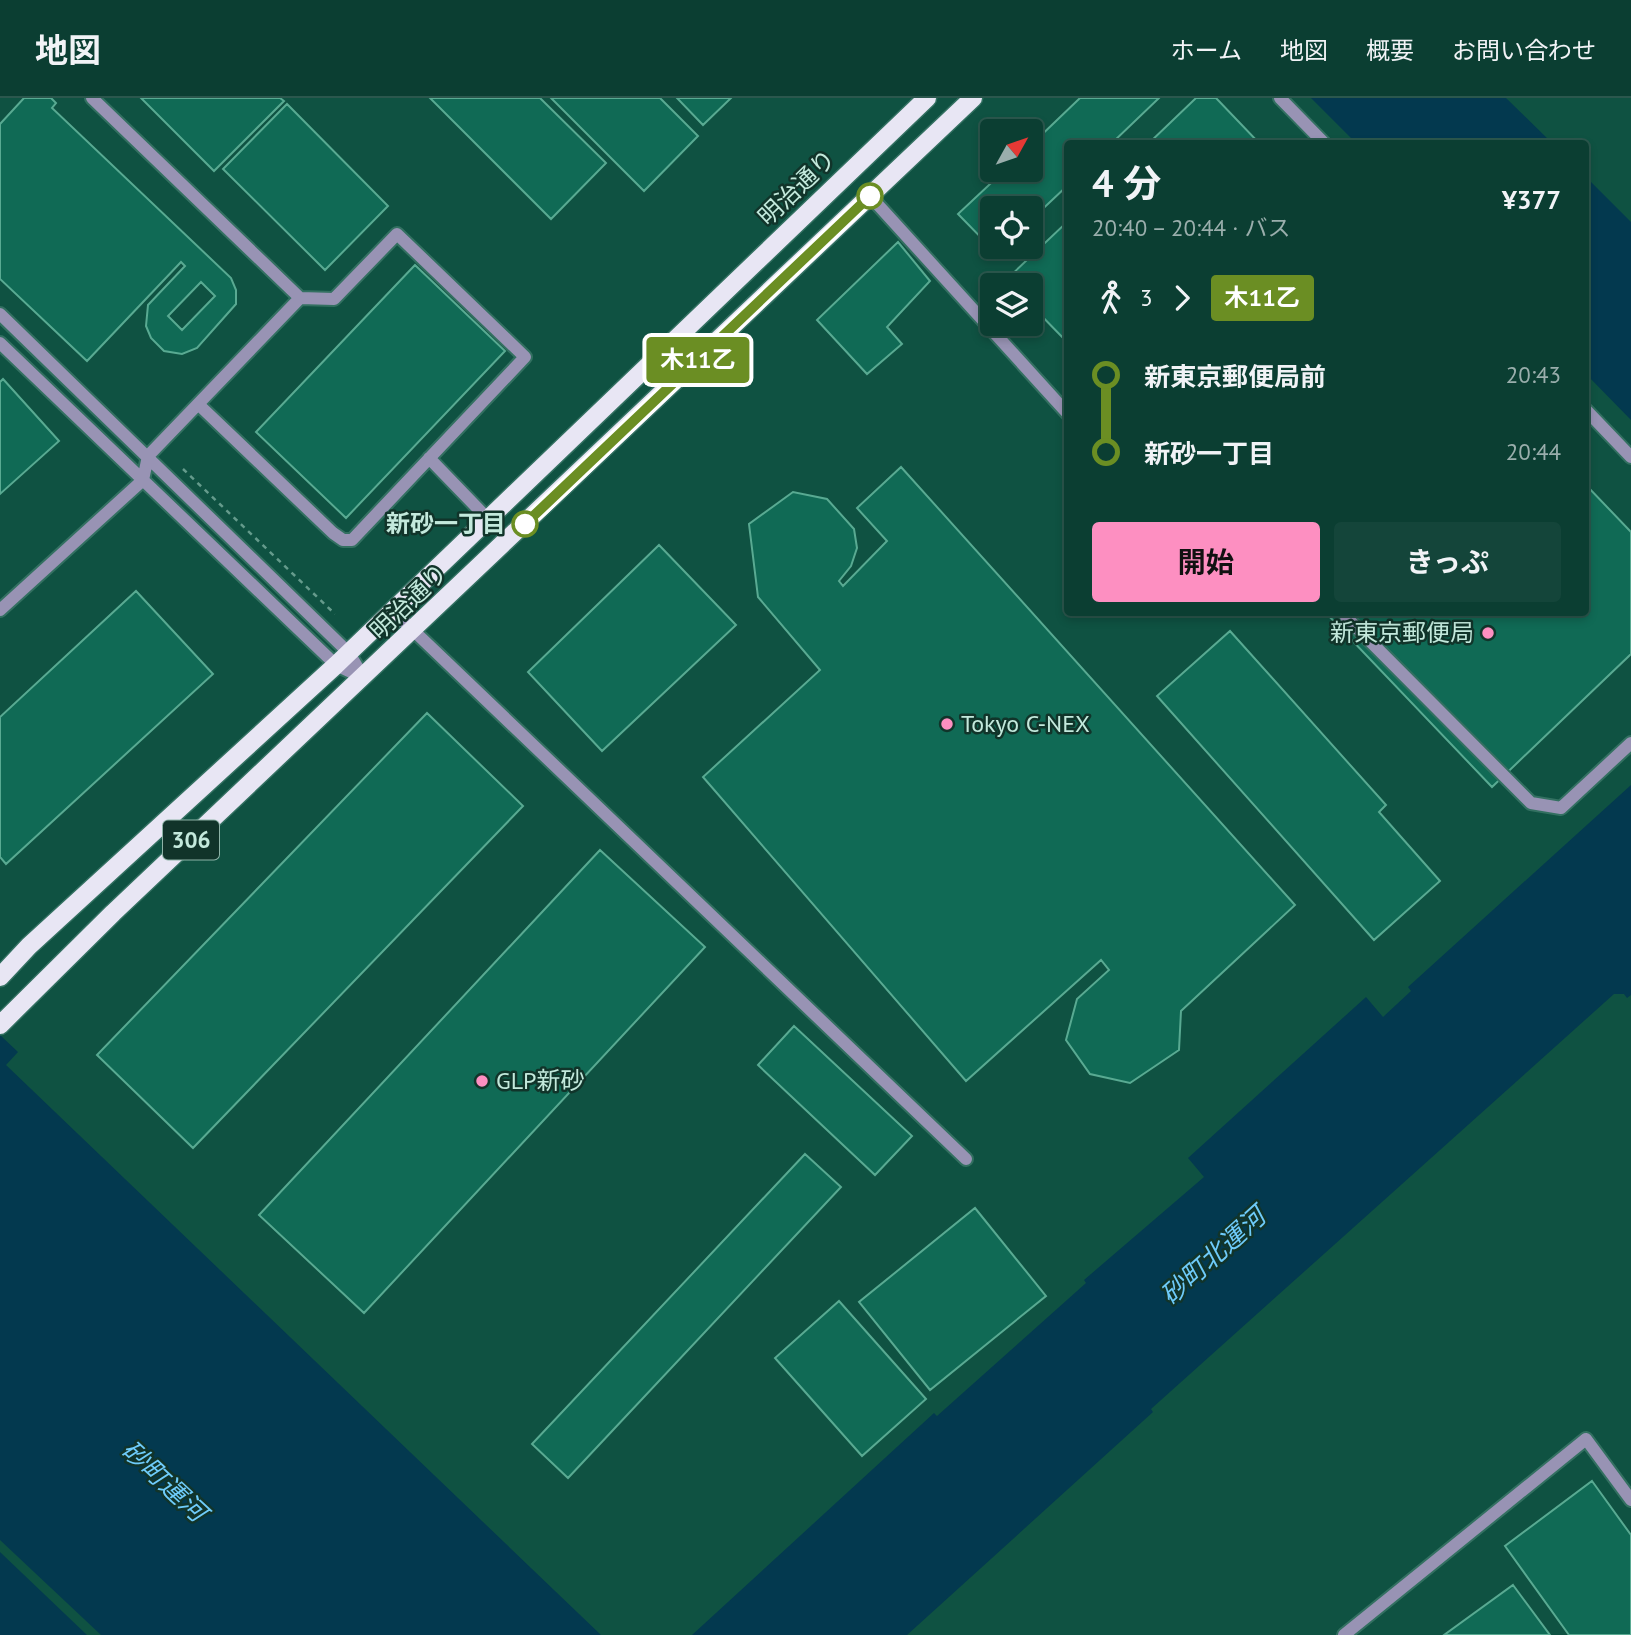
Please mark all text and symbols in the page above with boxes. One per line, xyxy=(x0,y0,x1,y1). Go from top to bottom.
text: 地図 xyxy=(35,28,101,71)
text: ホーム xyxy=(1171,35,1242,66)
text: 地図 xyxy=(1280,35,1328,66)
text: 概要 xyxy=(1366,35,1414,66)
text: お問い合わせ xyxy=(1452,35,1596,66)
north arrow xyxy=(980,119,1043,182)
map controls xyxy=(980,119,1043,336)
street label: 明治通り xyxy=(751,143,842,232)
text: 4 分 xyxy=(1092,158,1161,207)
unlabelled marker xyxy=(857,183,883,209)
text: ¥377 xyxy=(1502,183,1561,216)
button: locate xyxy=(980,196,1043,259)
text: 20:40 – 20:44 · バス xyxy=(1092,213,1291,242)
button: layers xyxy=(980,273,1043,336)
icon: walk xyxy=(1092,279,1130,317)
icon: forward xyxy=(1163,279,1201,317)
text: 木11乙 xyxy=(1225,282,1300,313)
text: 3 xyxy=(1140,283,1153,312)
line badge: 木11乙 xyxy=(649,337,747,383)
text: 木11乙 xyxy=(660,344,736,375)
text: 新東京郵便局前 xyxy=(1144,360,1326,393)
text: 20:43 xyxy=(1506,360,1561,389)
text: 新砂一丁目 xyxy=(1144,437,1274,470)
text: 20:44 xyxy=(1506,437,1561,466)
place label: 新砂一丁目 xyxy=(386,508,506,539)
marker: 新砂一丁目 xyxy=(512,511,538,537)
button: 開始 xyxy=(1092,522,1320,602)
button: きっぷ xyxy=(1334,522,1561,602)
street label: 明治通り xyxy=(363,557,454,646)
place label: 新東京郵便局 xyxy=(1330,617,1474,648)
marker: 新東京郵便局 xyxy=(1480,625,1496,641)
place label: Tokyo C-NEX xyxy=(961,708,1090,739)
marker: Tokyo C-NEX xyxy=(939,716,955,732)
road number: 306 xyxy=(163,820,219,860)
place label: GLP新砂 xyxy=(496,1065,585,1096)
marker: GLP新砂 xyxy=(474,1073,490,1089)
water label: 砂町北運河 xyxy=(1153,1197,1276,1311)
water label: 砂町運河 xyxy=(115,1433,217,1532)

